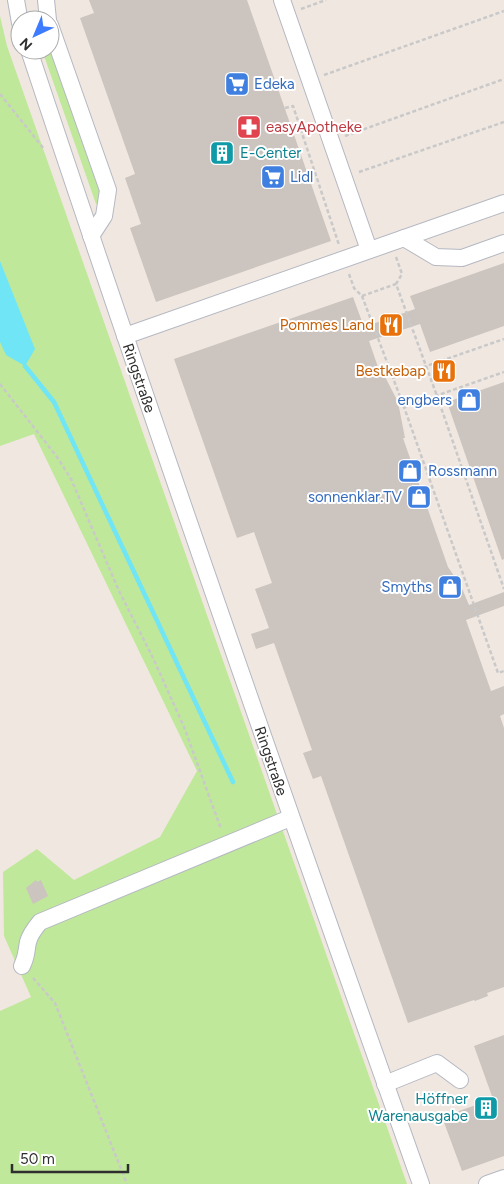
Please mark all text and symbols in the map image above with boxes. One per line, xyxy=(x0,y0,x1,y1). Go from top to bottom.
north arrow xyxy=(10,10,60,60)
text: N xyxy=(17,34,36,54)
supermarket icon: Edeka xyxy=(224,71,250,97)
place label: Edeka xyxy=(254,75,295,93)
pharmacy icon: easyApotheke xyxy=(236,114,262,140)
place label: easyApotheke xyxy=(266,118,362,136)
building icon: E-Center xyxy=(209,140,235,166)
place label: E-Center xyxy=(240,144,301,162)
supermarket icon: Lidl xyxy=(260,164,286,190)
place label: Lidl xyxy=(290,168,313,186)
restaurant icon: Pommes Land xyxy=(378,312,404,338)
place label: Pommes Land xyxy=(280,316,374,334)
street label: Ringstraße xyxy=(119,341,159,415)
restaurant icon: Bestkebap xyxy=(431,358,457,384)
place label: Bestkebap xyxy=(355,362,426,380)
shop icon: engbers xyxy=(456,387,482,413)
place label: engbers xyxy=(398,391,452,409)
shop icon: Rossmann xyxy=(397,458,423,484)
place label: Rossmann xyxy=(428,462,497,480)
shop icon: sonnenklar.TV xyxy=(406,484,432,510)
place label: sonnenklar.TV xyxy=(308,488,403,506)
shop icon: Smyths xyxy=(437,574,463,600)
place label: Smyths xyxy=(381,578,432,596)
street label: Ringstraße xyxy=(251,724,291,798)
place label: Höffner Warenausgabe xyxy=(368,1090,468,1125)
building icon: Höffner Warenausgabe xyxy=(473,1095,499,1121)
scale bar xyxy=(12,1142,129,1174)
text: 50 m xyxy=(20,1150,55,1168)

